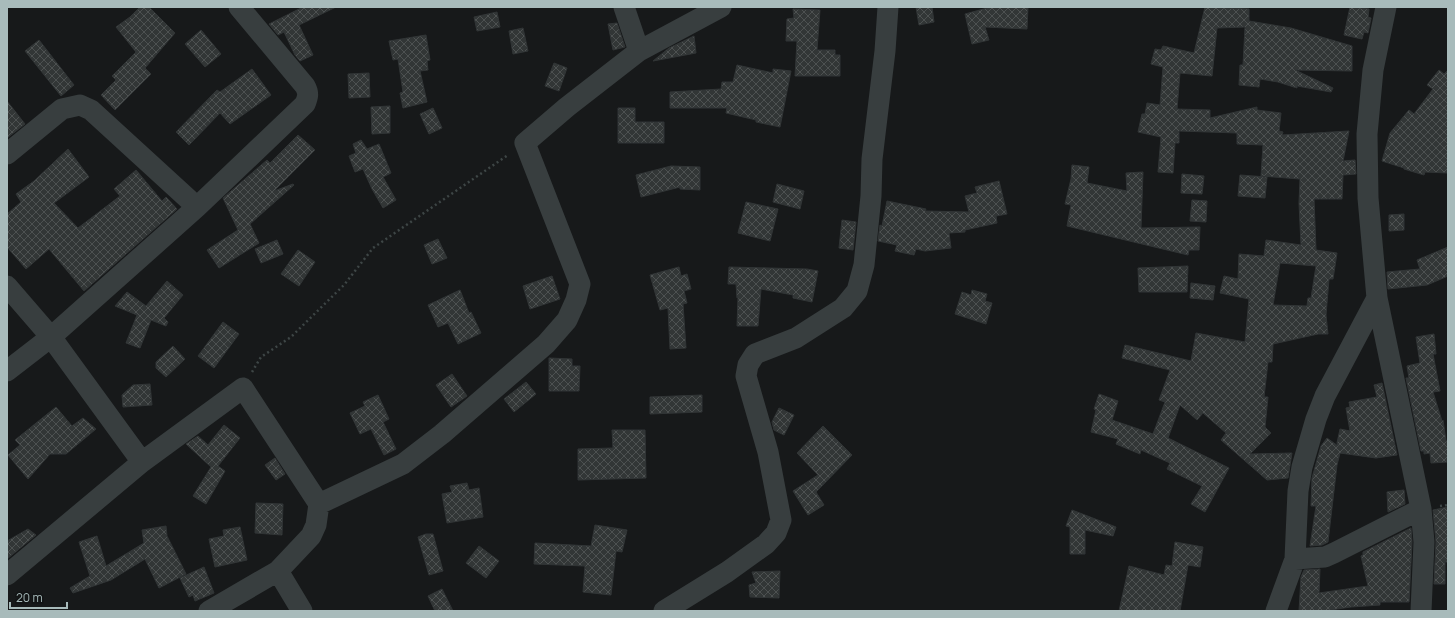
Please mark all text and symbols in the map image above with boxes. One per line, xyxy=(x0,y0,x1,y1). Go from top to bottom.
scale bar xyxy=(10,584,67,610)
text: 20 m xyxy=(16,589,43,606)

